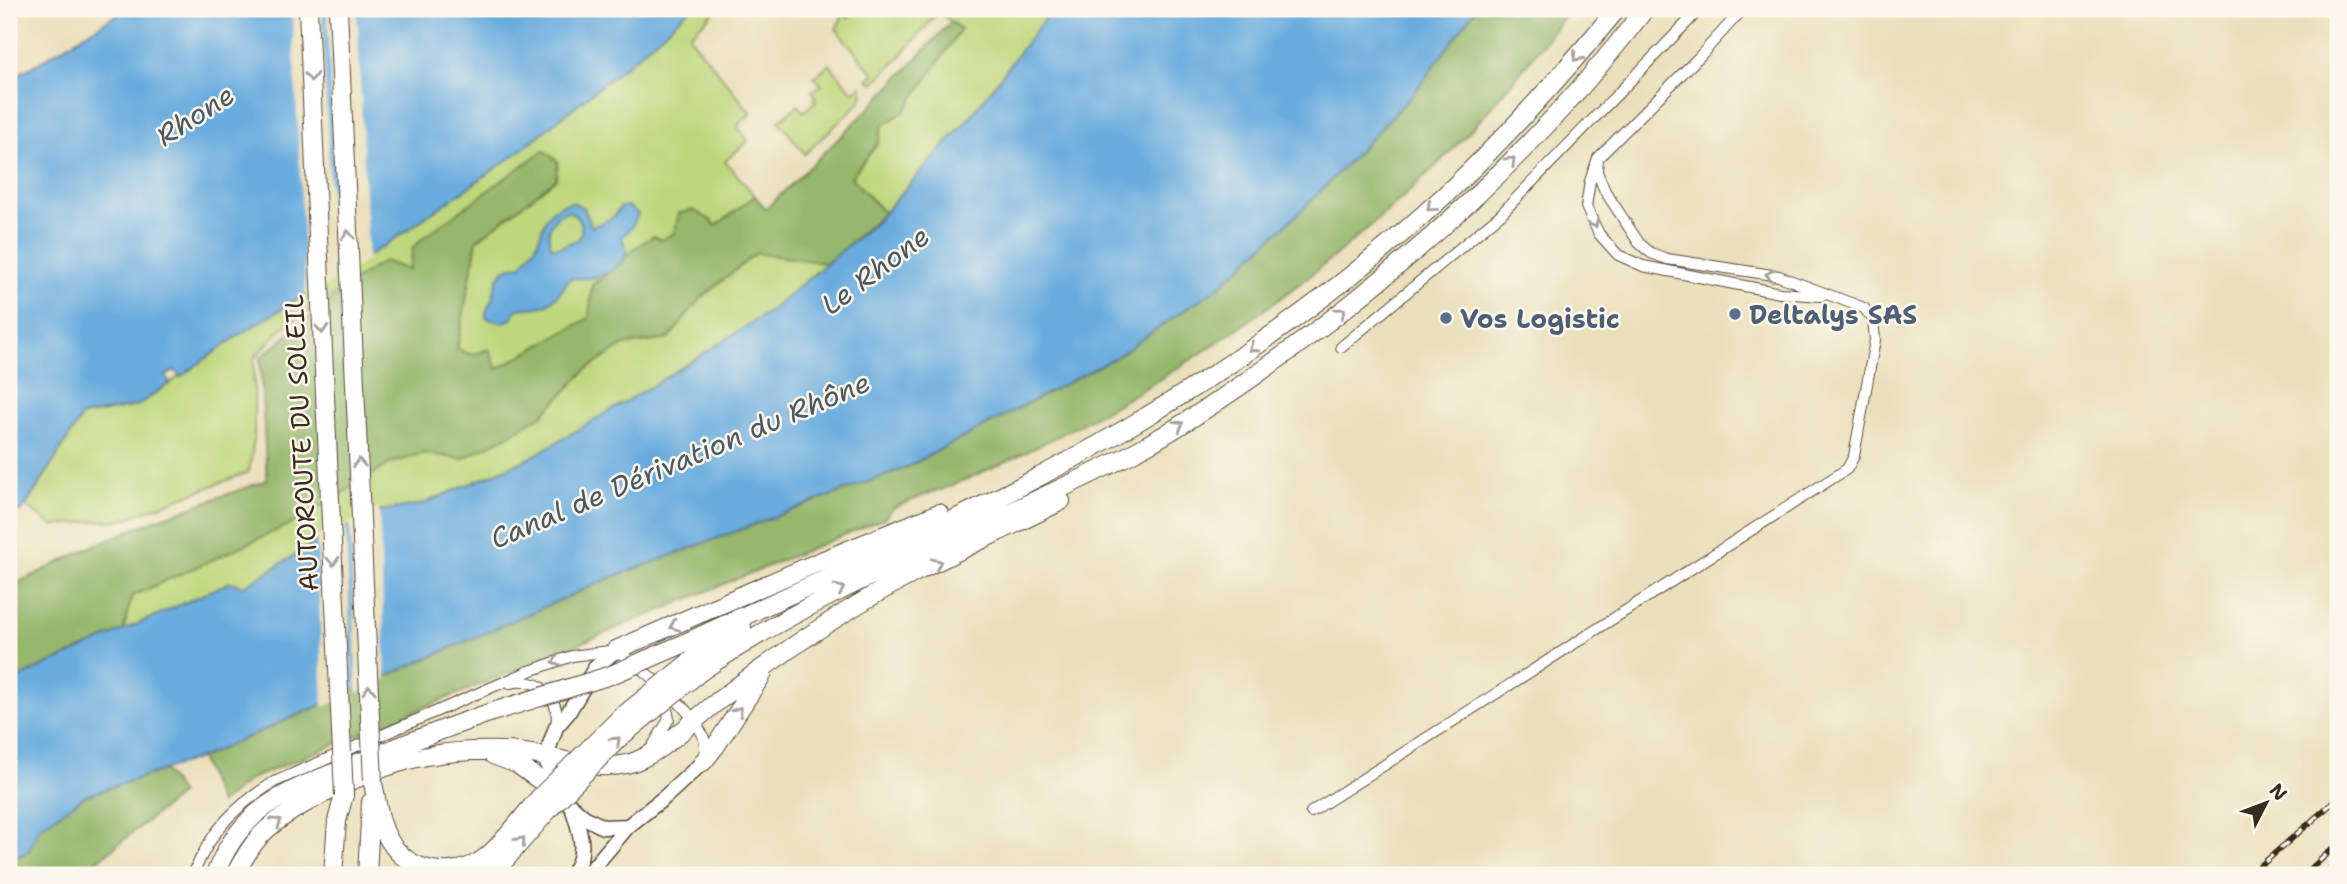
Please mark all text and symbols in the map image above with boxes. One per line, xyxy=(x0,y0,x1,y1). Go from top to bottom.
one-way arrow xyxy=(1573,48,1585,61)
one-way arrow xyxy=(304,72,319,83)
water label: Rhone xyxy=(148,76,242,154)
one-way arrow xyxy=(1503,156,1516,169)
one-way arrow xyxy=(1426,199,1439,211)
one-way arrow xyxy=(1586,215,1600,228)
water label: Le Rhone xyxy=(813,217,937,323)
one-way arrow xyxy=(341,230,356,241)
one-way arrow xyxy=(1764,268,1775,283)
street label: AUTOROUTE DU SOLEIL xyxy=(276,294,326,592)
place label: Deltalys SAS xyxy=(1749,297,1917,332)
place label: Vos Logistic xyxy=(1460,301,1620,336)
marker: Deltalys SAS xyxy=(1727,306,1743,322)
one-way arrow xyxy=(1334,307,1346,320)
marker: Vos Logistic xyxy=(1438,310,1454,326)
one-way arrow xyxy=(315,323,330,334)
one-way arrow xyxy=(1247,340,1260,353)
water label: Canal de Dérivation du Rhône xyxy=(484,363,876,557)
one-way arrow xyxy=(1171,420,1184,433)
one-way arrow xyxy=(351,457,366,468)
one-way arrow xyxy=(325,556,340,567)
one-way arrow xyxy=(930,557,942,571)
one-way arrow xyxy=(833,583,846,597)
one-way arrow xyxy=(669,618,682,632)
one-way arrow xyxy=(552,653,564,667)
one-way arrow xyxy=(361,684,376,695)
one-way arrow xyxy=(730,705,743,718)
one-way arrow xyxy=(608,736,621,749)
north arrow xyxy=(2232,768,2302,838)
text: N xyxy=(2264,778,2293,806)
one-way arrow xyxy=(269,818,281,830)
one-way arrow xyxy=(513,836,525,849)

